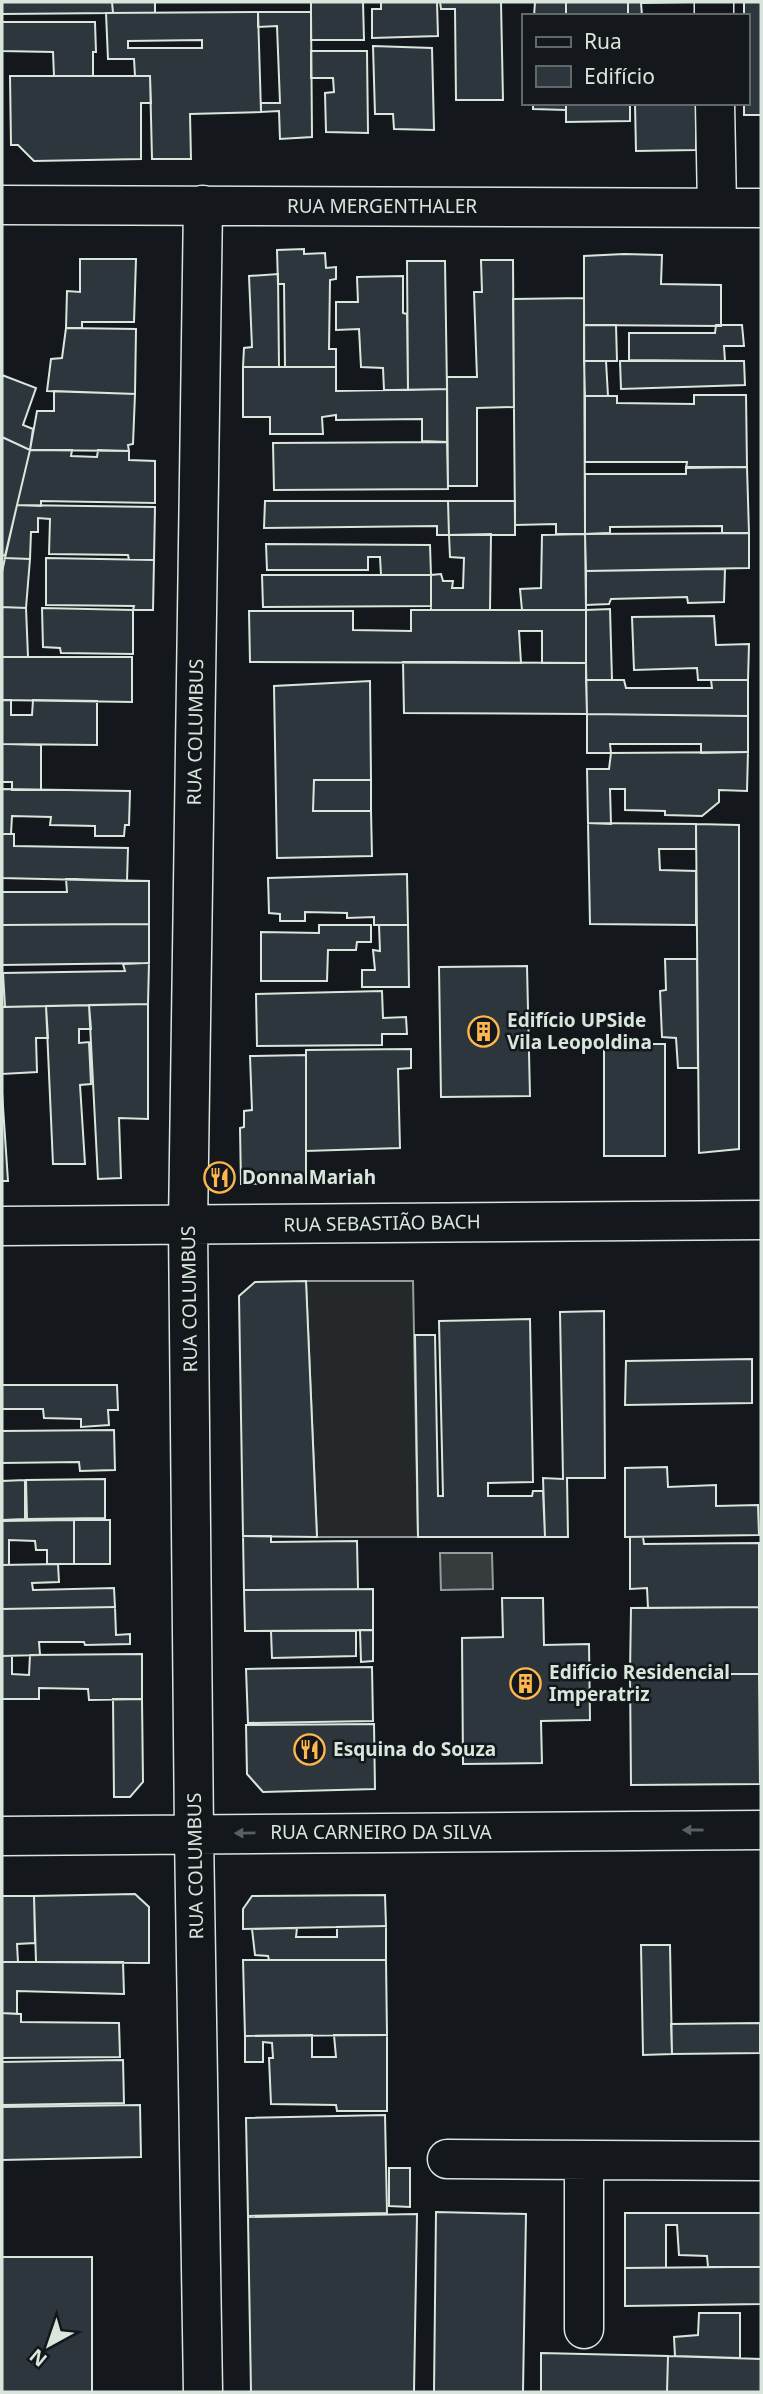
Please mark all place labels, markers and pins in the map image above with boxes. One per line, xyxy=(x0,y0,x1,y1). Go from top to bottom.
place label: Edifício UPSide Vila Leopoldina xyxy=(507,1007,652,1055)
building icon: Edifício UPSide Vila Leopoldina xyxy=(467,1014,501,1048)
restaurant icon: Donna Mariah xyxy=(202,1160,236,1194)
place label: Donna Mariah xyxy=(242,1164,376,1190)
place label: Edifício Residencial Imperatriz xyxy=(549,1659,730,1707)
building icon: Edifício Residencial Imperatriz xyxy=(509,1666,543,1700)
restaurant icon: Esquina do Souza xyxy=(293,1732,327,1766)
place label: Esquina do Souza xyxy=(333,1736,496,1762)

